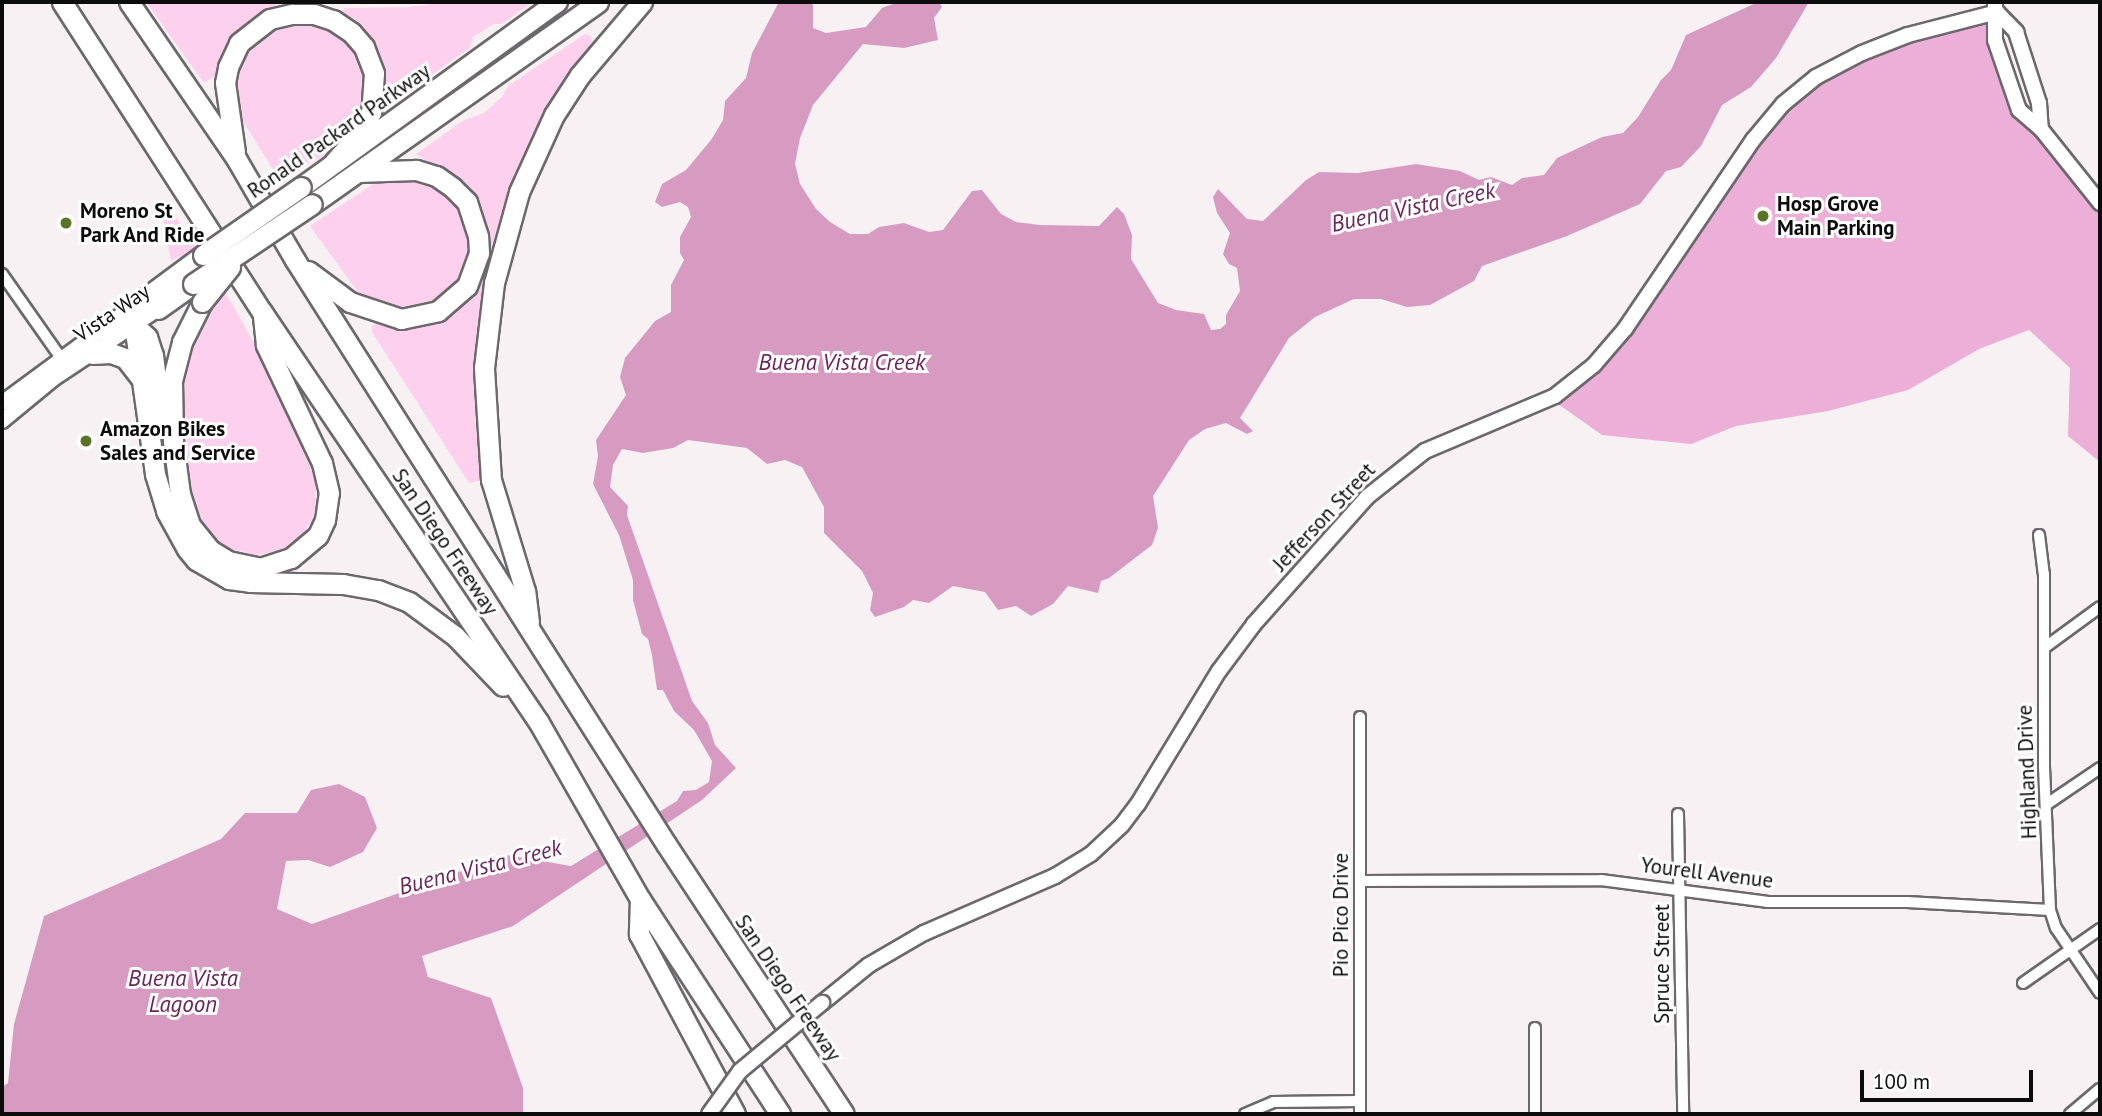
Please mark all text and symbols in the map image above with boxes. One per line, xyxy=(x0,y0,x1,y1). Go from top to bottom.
street label: Ronald Packard Parkway xyxy=(243,58,435,204)
water label: Buena Vista Creek xyxy=(1328,176,1498,238)
place label: Hosp Grove Main Parking xyxy=(1777,191,1894,241)
place label: Moreno St Park And Ride xyxy=(80,198,206,248)
marker: Hosp Grove Main Parking xyxy=(1755,208,1771,224)
marker: Moreno St Park And Ride xyxy=(58,215,74,231)
street label: Vista Way xyxy=(69,278,155,348)
water label: Buena Vista Creek xyxy=(758,348,926,376)
place label: Amazon Bikes Sales and Service xyxy=(100,416,255,466)
marker: Amazon Bikes Sales and Service xyxy=(78,433,94,449)
street label: Jefferson Street xyxy=(1268,458,1380,576)
street label: San Diego Freeway xyxy=(387,464,503,620)
street label: Highland Drive xyxy=(2012,704,2042,840)
water label: Buena Vista Creek xyxy=(395,833,565,901)
street label: Yourell Avenue xyxy=(1639,852,1775,894)
street label: Pio Pico Drive xyxy=(1328,853,1354,977)
street label: Spruce Street xyxy=(1649,904,1675,1024)
street label: San Diego Freeway xyxy=(730,910,846,1066)
water label: Buena Vista Lagoon xyxy=(128,964,238,1018)
scale bar xyxy=(1864,1056,2037,1100)
text: 100 m xyxy=(1873,1068,1930,1095)

